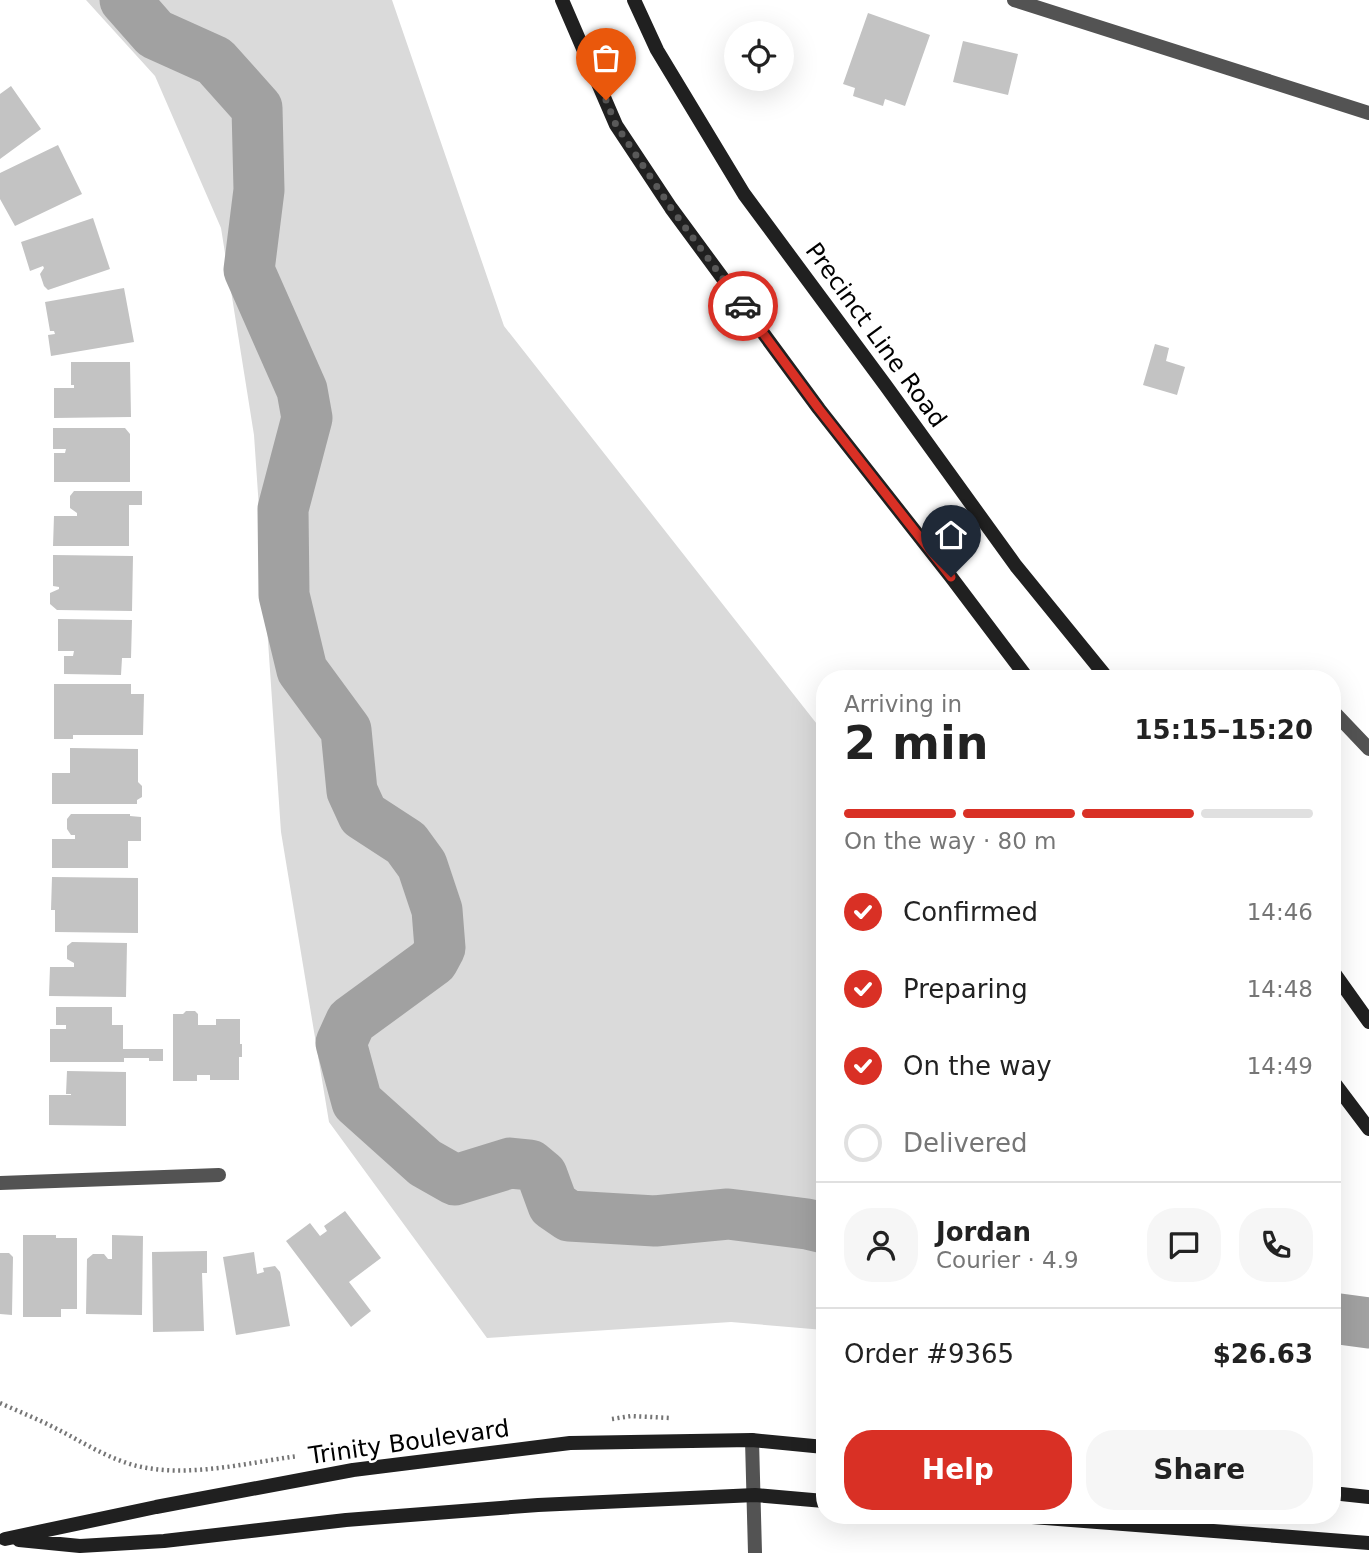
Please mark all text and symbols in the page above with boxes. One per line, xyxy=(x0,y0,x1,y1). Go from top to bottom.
map controls xyxy=(724,21,794,91)
button: locate xyxy=(724,21,794,91)
pin xyxy=(576,28,636,100)
icon: bag xyxy=(587,39,625,77)
street label: Precinct Line Road xyxy=(800,237,952,433)
courier xyxy=(708,271,778,341)
icon: car xyxy=(724,287,762,325)
pin xyxy=(921,505,981,577)
icon: home xyxy=(932,516,970,554)
text: Arriving in xyxy=(844,691,962,717)
text: 15:15–15:20 xyxy=(1134,715,1313,745)
text: 2 min xyxy=(844,716,988,770)
text: On the way · 80 m xyxy=(844,828,1056,854)
icon: check xyxy=(844,893,882,931)
text: Confirmed xyxy=(903,897,1038,927)
text: 14:46 xyxy=(1247,899,1313,925)
icon: check xyxy=(844,970,882,1008)
text: Preparing xyxy=(903,974,1028,1004)
text: 14:48 xyxy=(1247,976,1313,1002)
icon: check xyxy=(844,1047,882,1085)
text: On the way xyxy=(903,1051,1052,1081)
text: 14:49 xyxy=(1247,1053,1313,1079)
text: Delivered xyxy=(903,1128,1027,1158)
button: person xyxy=(844,1208,918,1282)
button: chat xyxy=(1147,1208,1221,1282)
button: phone xyxy=(1239,1208,1313,1282)
text: Jordan xyxy=(936,1217,1031,1247)
text: Courier · 4.9 xyxy=(936,1247,1079,1273)
text: Order #9365 xyxy=(844,1339,1014,1369)
text: $26.63 xyxy=(1213,1339,1313,1369)
street label: Trinity Boulevard xyxy=(306,1414,511,1470)
button: Help xyxy=(844,1430,1072,1510)
button: Share xyxy=(1086,1430,1313,1510)

